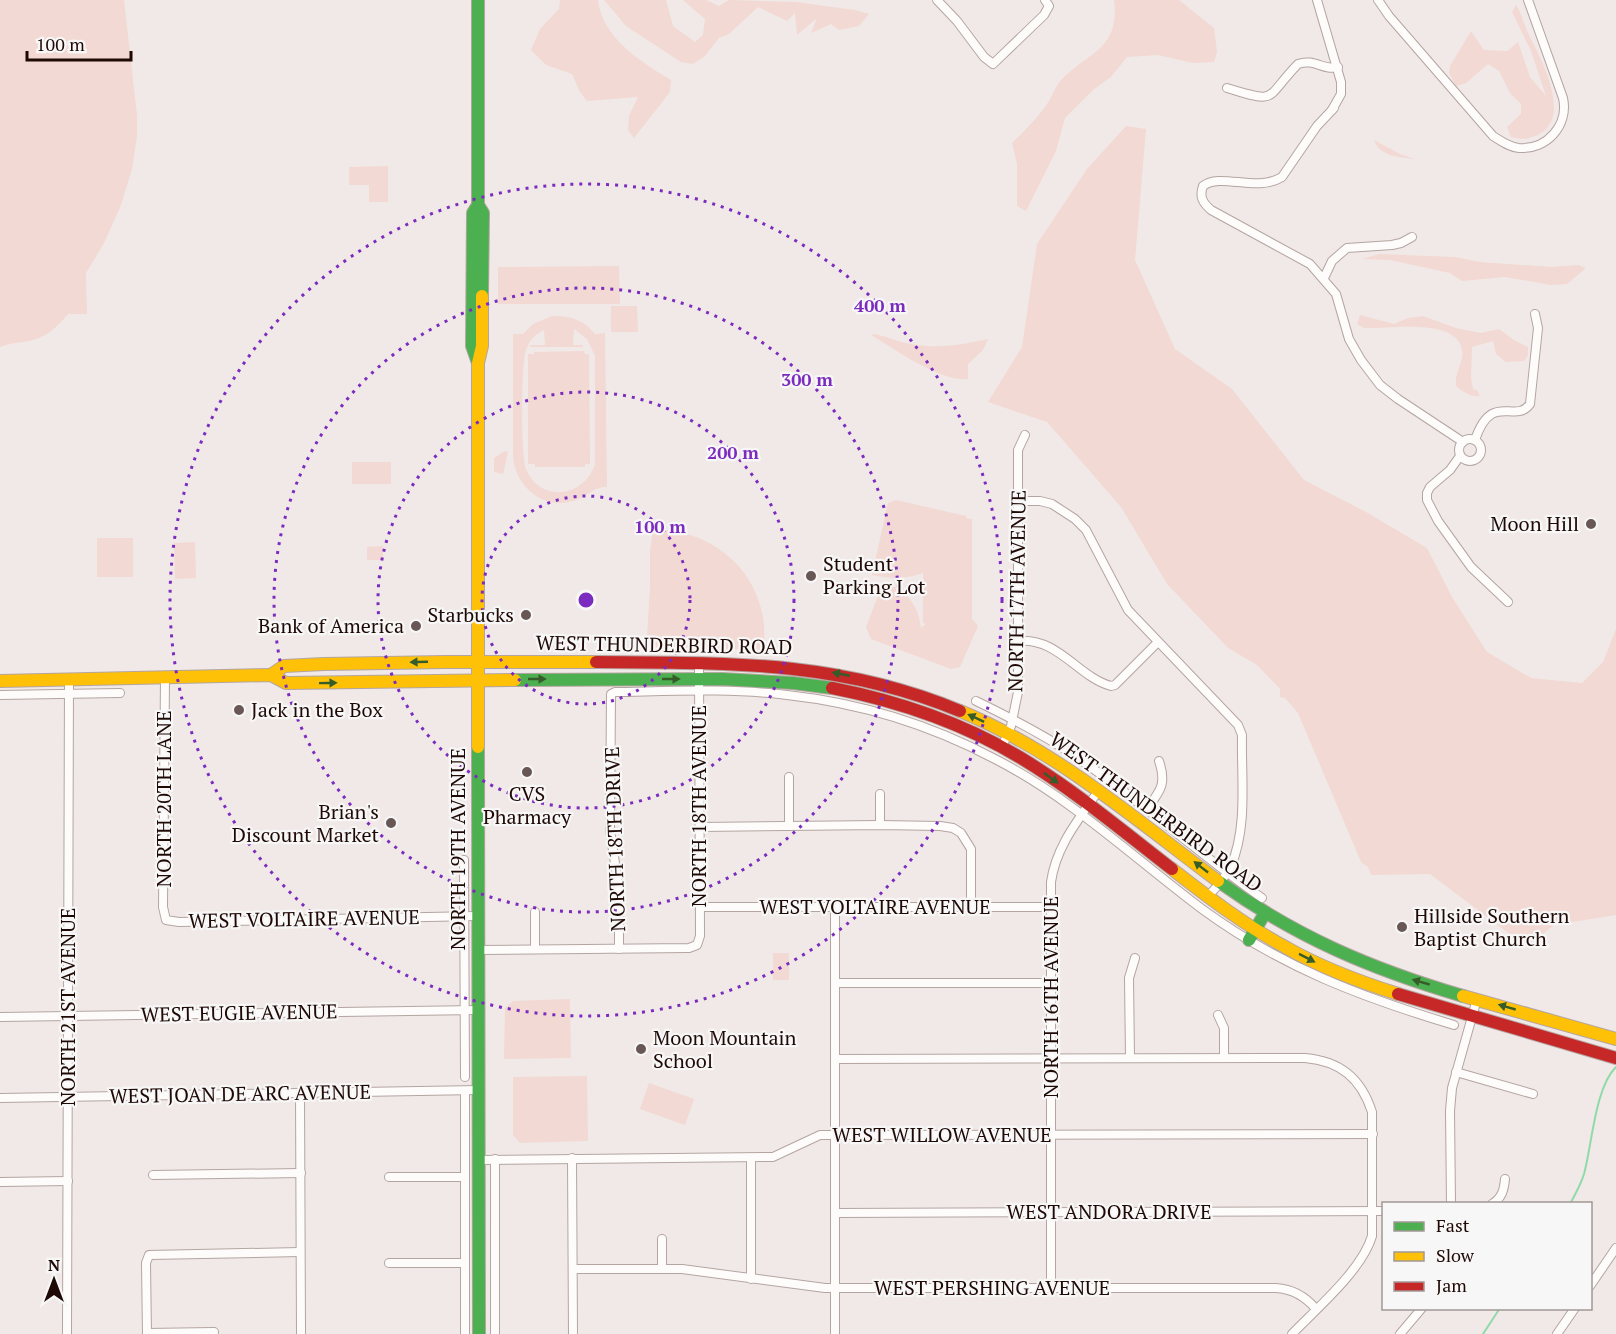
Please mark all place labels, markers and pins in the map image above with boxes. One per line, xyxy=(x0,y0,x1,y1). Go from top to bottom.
place label: Moon Hill xyxy=(1490,510,1579,537)
marker: Moon Hill xyxy=(1584,517,1598,531)
place label: Student Parking Lot xyxy=(823,550,926,600)
marker: Student Parking Lot xyxy=(804,569,818,583)
centre of rings xyxy=(576,590,596,610)
place label: Starbucks xyxy=(427,601,514,628)
marker: Starbucks xyxy=(519,608,533,622)
place label: Bank of America xyxy=(258,612,404,639)
marker: Bank of America xyxy=(409,619,423,633)
place label: Jack in the Box xyxy=(251,696,383,723)
marker: Jack in the Box xyxy=(232,703,246,717)
marker: CVS Pharmacy xyxy=(520,765,534,779)
place label: CVS Pharmacy xyxy=(483,780,572,830)
place label: Brian's Discount Market xyxy=(232,798,380,848)
marker: Brian's Discount Market xyxy=(384,816,398,830)
place label: Hillside Southern Baptist Church xyxy=(1414,902,1569,952)
marker: Hillside Southern Baptist Church xyxy=(1395,920,1409,934)
place label: Moon Mountain School xyxy=(653,1024,796,1074)
marker: Moon Mountain School xyxy=(634,1042,648,1056)

